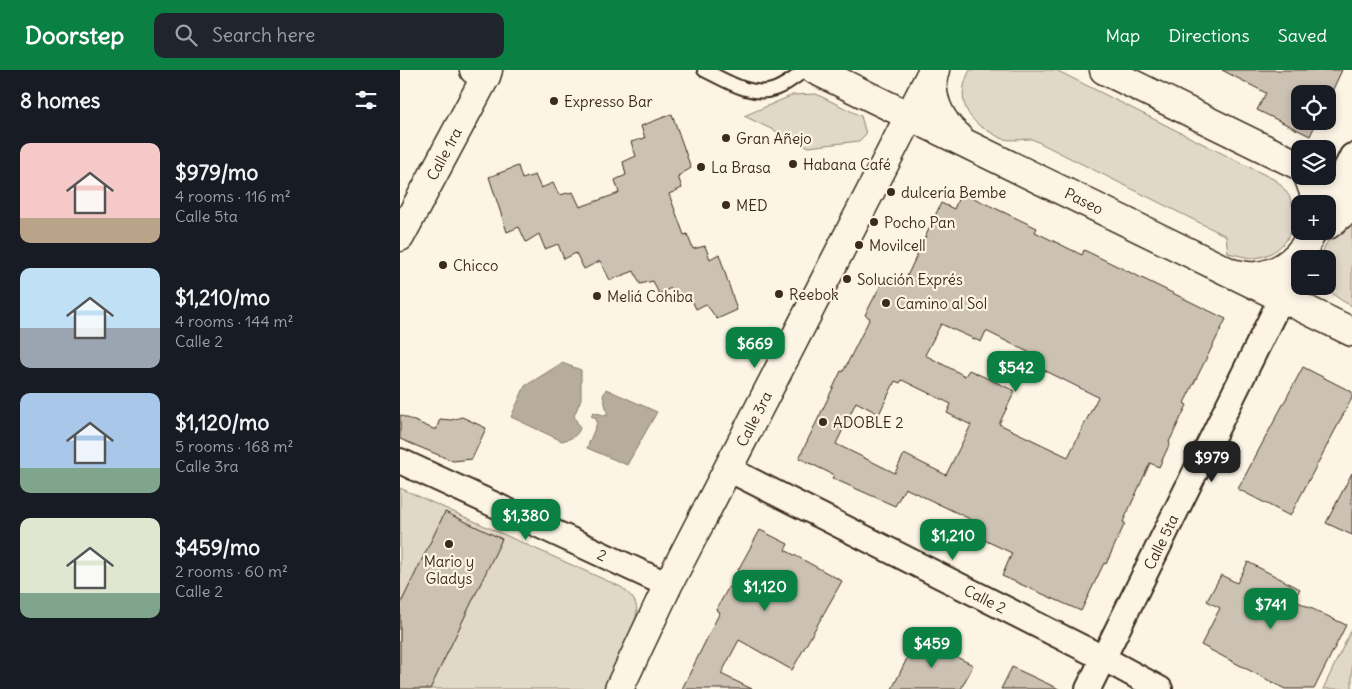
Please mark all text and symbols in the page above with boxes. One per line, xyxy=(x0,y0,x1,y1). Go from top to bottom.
search box xyxy=(154,13,504,58)
text: Doorstep xyxy=(25,20,124,50)
icon: search xyxy=(172,21,200,49)
text: Search here xyxy=(212,23,315,47)
text: Map xyxy=(1105,24,1140,47)
text: Directions xyxy=(1168,24,1250,47)
text: Saved xyxy=(1278,24,1327,47)
map controls xyxy=(1291,85,1336,295)
button: locate xyxy=(1291,85,1336,130)
icon: filters xyxy=(352,86,380,114)
text: 8 homes xyxy=(20,87,100,114)
place label: Expresso Bar xyxy=(564,92,653,111)
marker: Expresso Bar xyxy=(548,95,560,107)
street label: Calle 1ra xyxy=(422,124,466,184)
place label: Gran Añejo xyxy=(736,129,812,148)
marker: Gran Añejo xyxy=(720,132,732,144)
button: layers xyxy=(1291,140,1336,185)
place label: Habana Café xyxy=(803,155,891,174)
place label: La Brasa xyxy=(711,158,771,177)
marker: Habana Café xyxy=(787,158,799,170)
text: $979/mo xyxy=(175,159,258,186)
marker: La Brasa xyxy=(695,161,707,173)
icon: home xyxy=(60,163,120,223)
place label: dulcería Bembe xyxy=(901,183,1006,202)
street label: Paseo xyxy=(1062,184,1106,218)
text: 4 rooms · 116 m² xyxy=(175,186,291,206)
marker: dulcería Bembe xyxy=(885,186,897,198)
button: + xyxy=(1291,195,1336,240)
place label: MED xyxy=(736,196,768,215)
marker: MED xyxy=(720,199,732,211)
text: Calle 5ta xyxy=(175,206,238,226)
place label: Pocho Pan xyxy=(884,213,956,232)
marker: Pocho Pan xyxy=(868,216,880,228)
place label: Movilcell xyxy=(869,236,926,255)
marker: Movilcell xyxy=(853,239,865,251)
button: − xyxy=(1291,250,1336,295)
place label: Chicco xyxy=(453,256,498,275)
marker: Chicco xyxy=(437,259,449,271)
place label: Solución Exprés xyxy=(857,270,963,289)
marker: Solución Exprés xyxy=(841,273,853,285)
text: $1,210/mo xyxy=(175,284,270,311)
place label: Reebok xyxy=(789,285,839,304)
place label: Meliá Cohiba xyxy=(607,287,693,306)
icon: home xyxy=(60,288,120,348)
marker: Reebok xyxy=(773,288,785,300)
marker: Meliá Cohiba xyxy=(591,290,603,302)
place label: Camino al Sol xyxy=(896,294,987,313)
marker: Camino al Sol xyxy=(880,297,892,309)
text: 4 rooms · 144 m² xyxy=(175,311,294,331)
pin: $669 xyxy=(725,326,785,369)
text: Calle 2 xyxy=(175,331,223,351)
text: $669 xyxy=(737,333,773,353)
pin: $542 xyxy=(986,350,1046,393)
text: $542 xyxy=(998,357,1034,377)
street label: Calle 3ra xyxy=(732,388,776,450)
text: $1,120/mo xyxy=(175,409,269,436)
icon: home xyxy=(60,413,120,473)
place label: ADOBLE 2 xyxy=(833,413,903,432)
marker: ADOBLE 2 xyxy=(817,416,829,428)
text: 5 rooms · 168 m² xyxy=(175,436,293,456)
pin: $979 xyxy=(1182,440,1242,483)
text: $979 xyxy=(1194,447,1230,467)
text: Calle 3ra xyxy=(175,456,239,476)
pin: $1,380 xyxy=(485,498,567,541)
text: $1,380 xyxy=(502,505,550,525)
street label: Calle 5ta xyxy=(1140,511,1183,573)
pin: $1,210 xyxy=(912,518,994,561)
text: $1,210 xyxy=(931,525,975,545)
text: $459/mo xyxy=(175,534,260,561)
icon: home xyxy=(60,538,120,598)
marker: Mario y Gladys xyxy=(443,538,455,550)
street label: 2 xyxy=(594,545,610,565)
place label: Mario y Gladys xyxy=(424,552,474,588)
text: 2 rooms · 60 m² xyxy=(175,561,288,581)
pin: $1,120 xyxy=(724,570,806,612)
text: $1,120 xyxy=(743,576,787,596)
street label: Calle 2 xyxy=(961,580,1009,618)
text: Calle 2 xyxy=(175,581,223,601)
pin: $741 xyxy=(1241,588,1301,630)
text: $741 xyxy=(1255,594,1287,614)
pin: $459 xyxy=(902,626,962,669)
text: $459 xyxy=(914,633,950,653)

